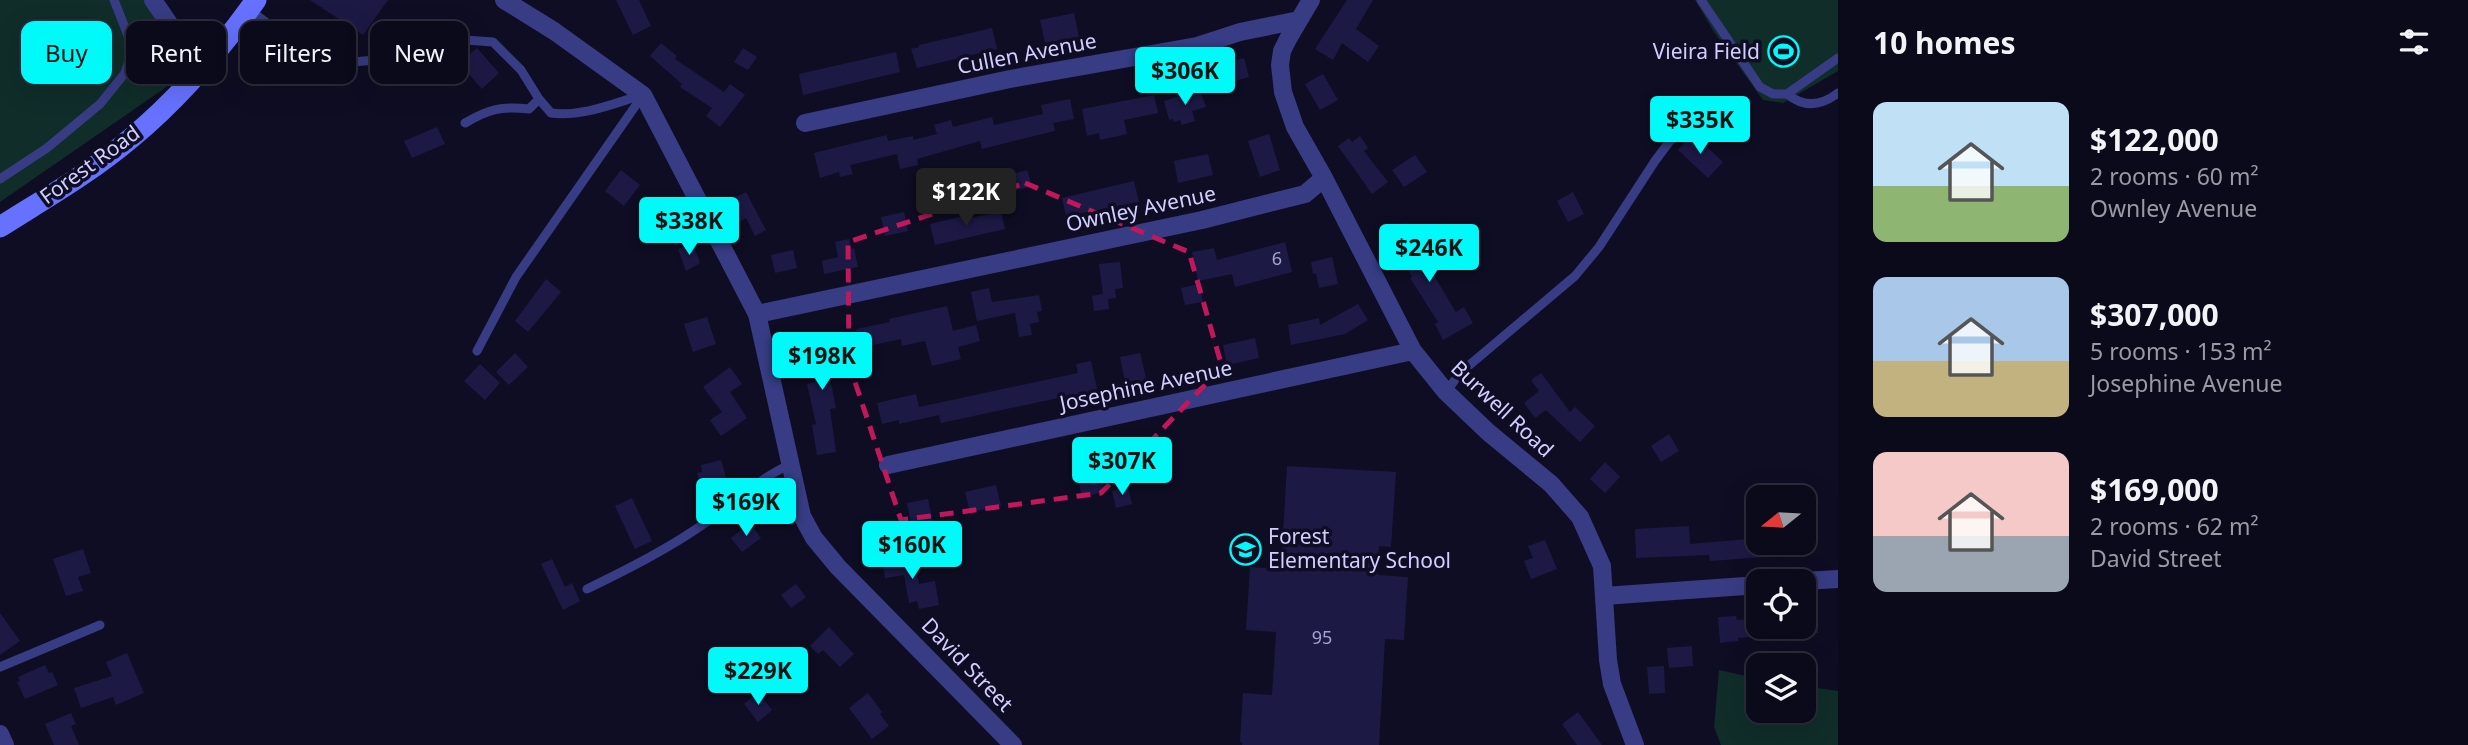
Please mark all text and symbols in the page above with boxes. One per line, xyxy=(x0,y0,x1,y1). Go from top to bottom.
chip: Buy xyxy=(21,21,112,84)
chip: Rent xyxy=(126,21,226,84)
chip: Filters xyxy=(240,21,356,84)
chip: New xyxy=(370,21,468,84)
text: 10 homes xyxy=(1873,22,2016,63)
icon: filters xyxy=(2395,23,2433,61)
street label: Cullen Avenue xyxy=(955,26,1099,80)
sports icon: Vieira Field xyxy=(1766,35,1800,69)
place label: Vieira Field xyxy=(1653,37,1760,65)
pin: $306K xyxy=(1136,48,1234,107)
text: $306K xyxy=(1151,54,1219,86)
pin: $335K xyxy=(1651,96,1749,156)
text: $335K xyxy=(1666,103,1734,135)
street label: Forest Road xyxy=(34,118,145,210)
text: $122,000 xyxy=(2090,119,2219,160)
icon: home xyxy=(1929,130,2013,214)
text: 2 rooms · 60 m² xyxy=(2090,160,2259,192)
pin: $122K xyxy=(917,168,1015,228)
text: $122K xyxy=(932,175,1000,207)
street label: Ownley Avenue xyxy=(1063,178,1218,238)
text: Ownley Avenue xyxy=(2090,192,2257,224)
pin: $338K xyxy=(640,198,738,257)
text: $338K xyxy=(655,204,723,236)
pin: $246K xyxy=(1380,224,1478,284)
text: $246K xyxy=(1395,231,1463,263)
house number: 6 xyxy=(1272,246,1282,270)
text: $307,000 xyxy=(2090,294,2219,335)
icon: home xyxy=(1929,305,2013,389)
pin: $198K xyxy=(773,332,871,392)
text: 5 rooms · 153 m² xyxy=(2090,335,2272,367)
text: $198K xyxy=(788,339,856,371)
street label: Josephine Avenue xyxy=(1055,353,1235,417)
street label: Burwell Road xyxy=(1445,354,1560,463)
text: Josephine Avenue xyxy=(2090,367,2282,399)
pin: $307K xyxy=(1073,438,1171,497)
text: $307K xyxy=(1088,444,1156,476)
text: $169,000 xyxy=(2090,469,2219,510)
pin: $169K xyxy=(697,478,795,538)
icon: home xyxy=(1929,480,2013,564)
text: $169K xyxy=(712,485,780,517)
north arrow xyxy=(1746,485,1816,555)
map controls xyxy=(1746,485,1816,723)
text: 2 rooms · 62 m² xyxy=(2090,510,2259,542)
pin: $160K xyxy=(863,522,961,581)
place label: Forest Elementary School xyxy=(1268,522,1451,574)
text: $160K xyxy=(878,528,946,560)
school or university icon: Forest Elementary School xyxy=(1228,532,1262,566)
text: David Street xyxy=(2090,542,2222,574)
button: locate xyxy=(1746,569,1816,639)
street label: David Street xyxy=(916,611,1020,718)
house number: 95 xyxy=(1312,625,1332,649)
pin: $229K xyxy=(709,648,807,707)
button: layers xyxy=(1746,653,1816,723)
text: $229K xyxy=(724,654,792,686)

